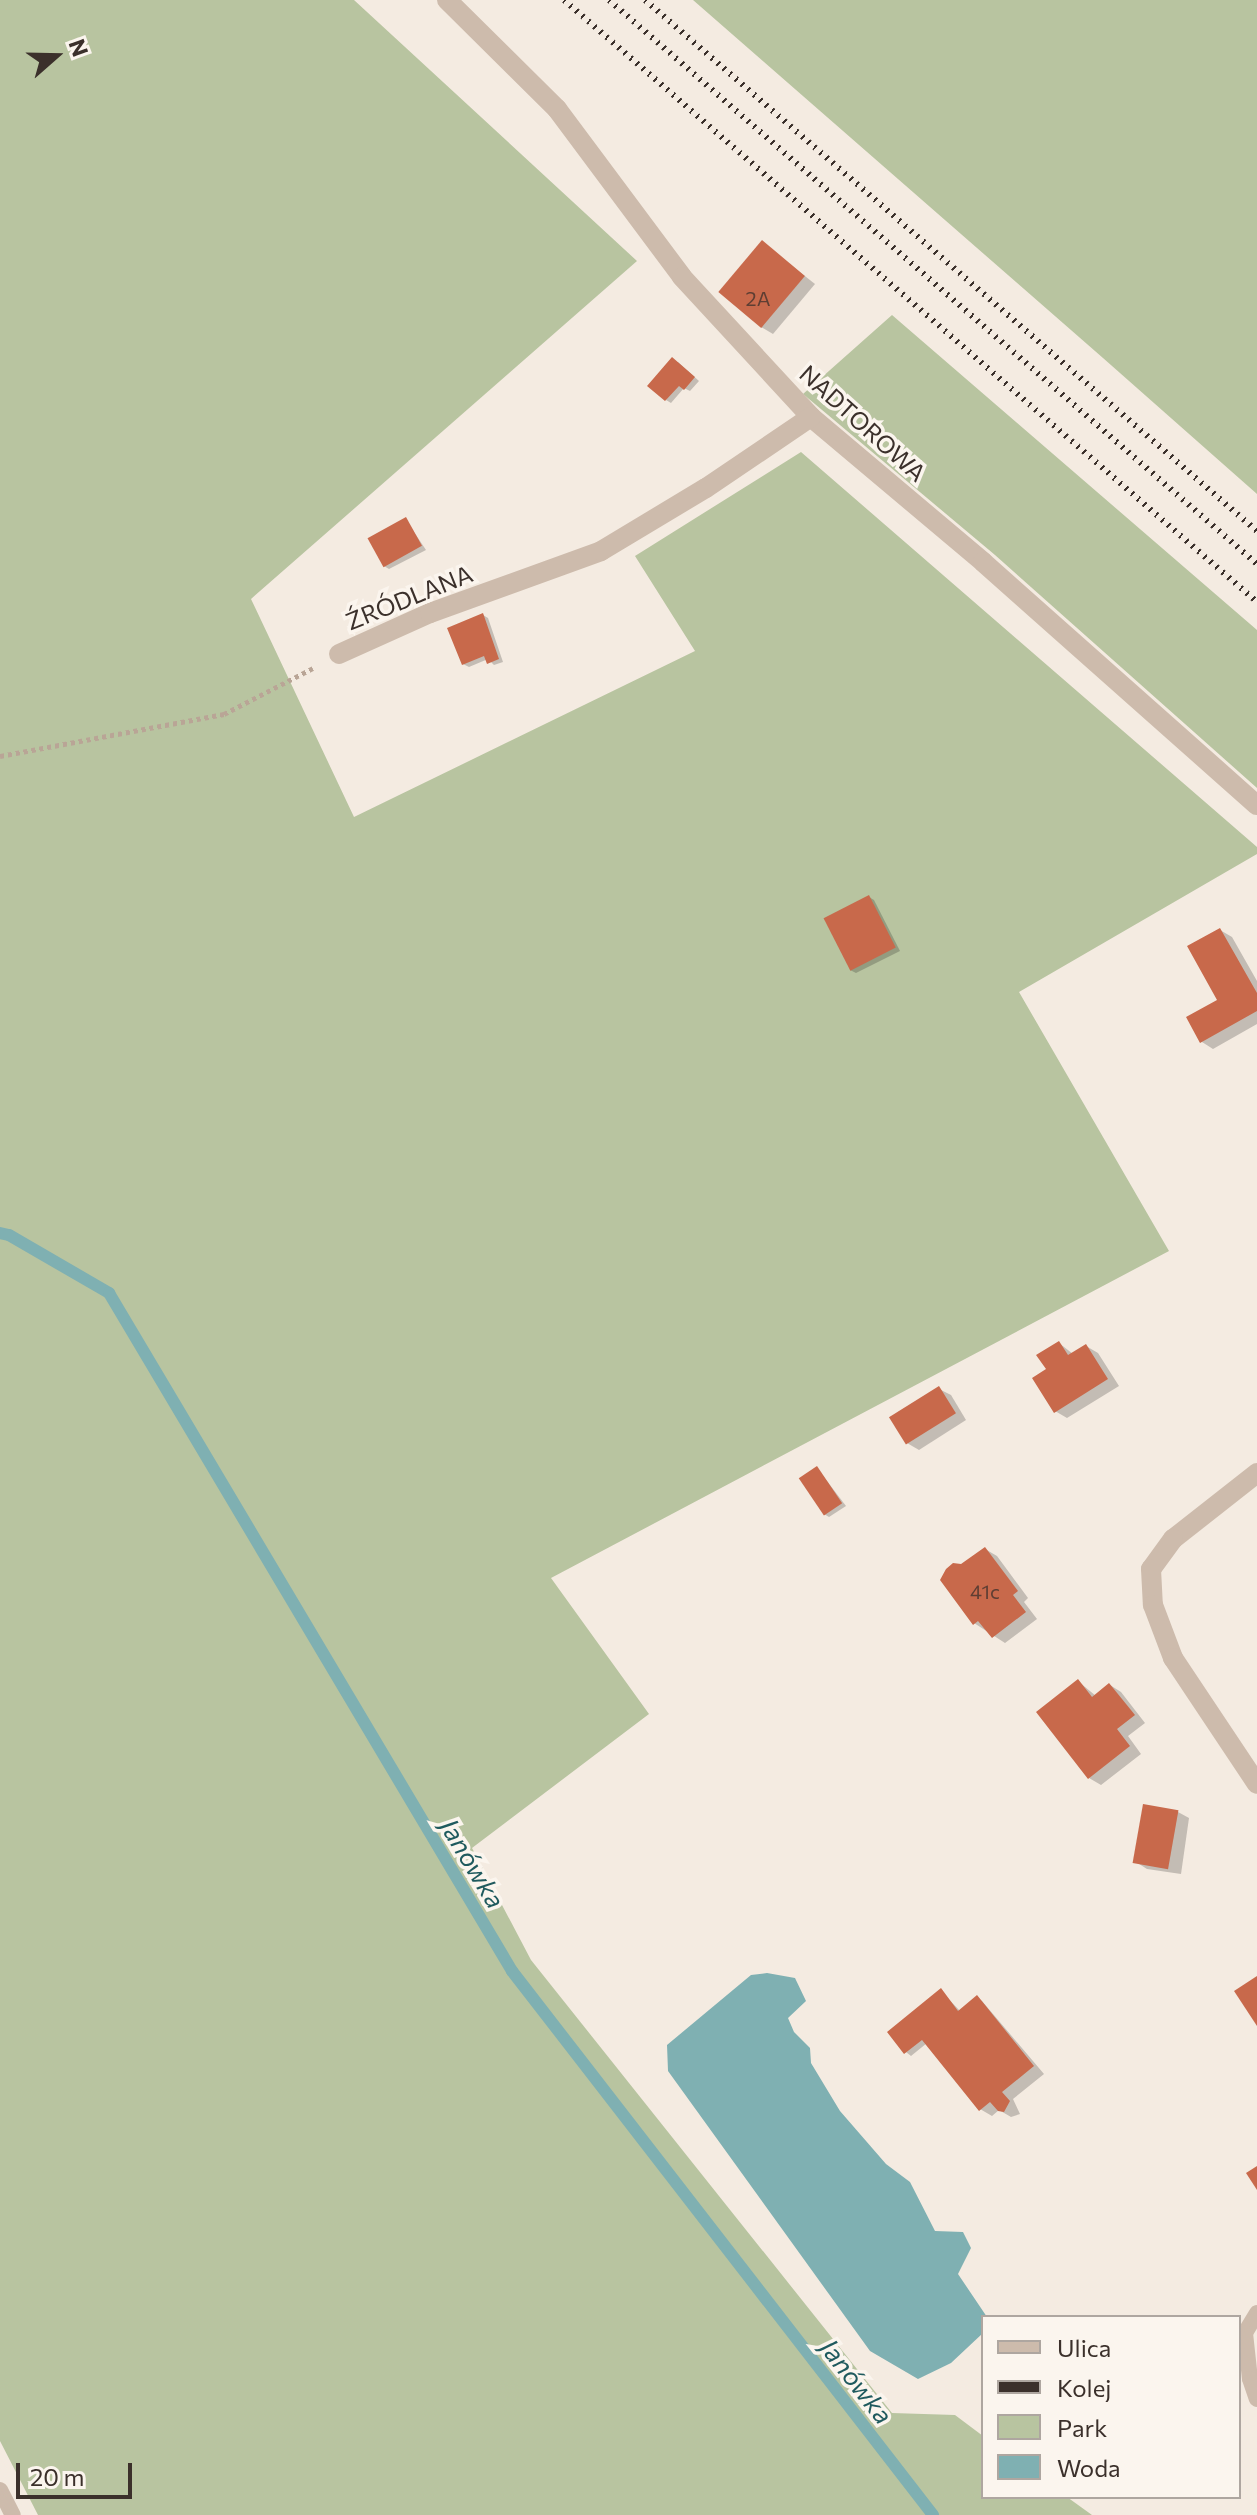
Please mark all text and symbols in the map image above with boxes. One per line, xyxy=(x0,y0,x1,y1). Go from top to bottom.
north arrow xyxy=(16,16,96,96)
text: N xyxy=(64,35,95,60)
house number: 2A xyxy=(746,286,770,310)
street label: NADTOROWA xyxy=(794,359,932,487)
street label: ŹRÓDLANA xyxy=(341,559,477,635)
house number: 41c xyxy=(970,1579,1000,1603)
water label: Janówka xyxy=(434,1812,512,1914)
legend xyxy=(981,2315,1241,2499)
water label: Janówka xyxy=(814,2332,900,2430)
text: Ulica xyxy=(1057,2333,1111,2362)
text: Kolej xyxy=(1057,2373,1111,2402)
text: Park xyxy=(1057,2413,1107,2442)
scale bar xyxy=(20,2447,136,2497)
text: Woda xyxy=(1057,2453,1121,2482)
text: 20 m xyxy=(30,2462,84,2491)

